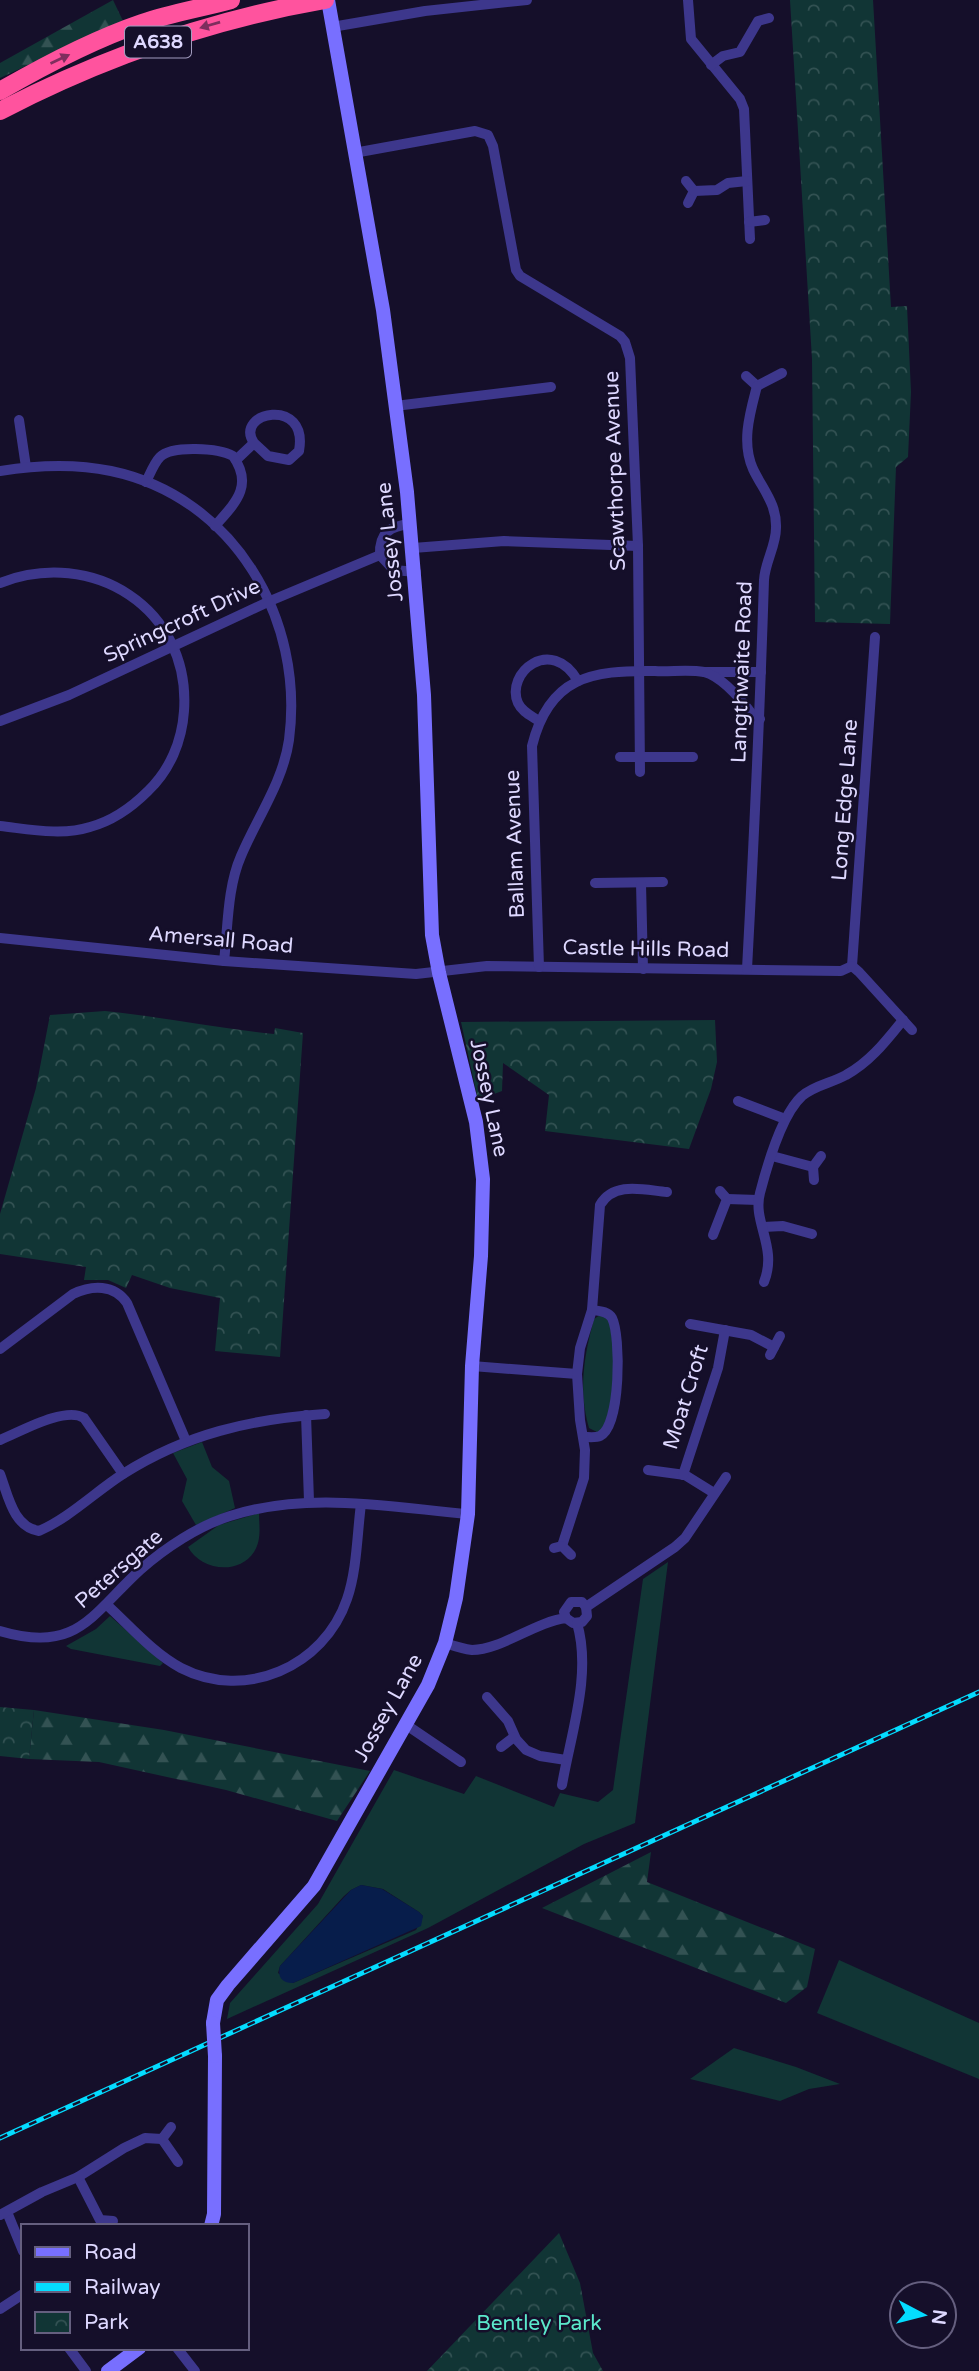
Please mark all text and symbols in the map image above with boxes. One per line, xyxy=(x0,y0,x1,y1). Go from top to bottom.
one-way arrow xyxy=(200,21,221,31)
road number: A638 xyxy=(125,26,191,58)
one-way arrow xyxy=(50,53,70,64)
street label: Scawthorpe Avenue xyxy=(599,370,631,571)
street label: Jossey Lane xyxy=(371,481,409,603)
street label: Springcroft Drive xyxy=(100,574,264,668)
street label: Langthwaite Road xyxy=(726,581,758,763)
street label: Long Edge Lane xyxy=(827,718,863,882)
street label: Ballam Avenue xyxy=(500,769,530,919)
street label: Amersall Road xyxy=(148,921,294,959)
street label: Castle Hills Road xyxy=(562,935,730,963)
street label: Jossey Lane xyxy=(464,1037,514,1159)
street label: Moat Croft xyxy=(658,1341,714,1453)
street label: Petersgate xyxy=(70,1524,168,1614)
street label: Jossey Lane xyxy=(348,1649,428,1766)
legend xyxy=(21,2224,248,2350)
text: Road xyxy=(84,2240,137,2265)
text: Railway xyxy=(84,2275,161,2300)
north arrow xyxy=(888,2280,958,2350)
text: N xyxy=(927,2308,951,2326)
text: Park xyxy=(84,2310,129,2335)
park label: Bentley Park xyxy=(476,2311,602,2336)

